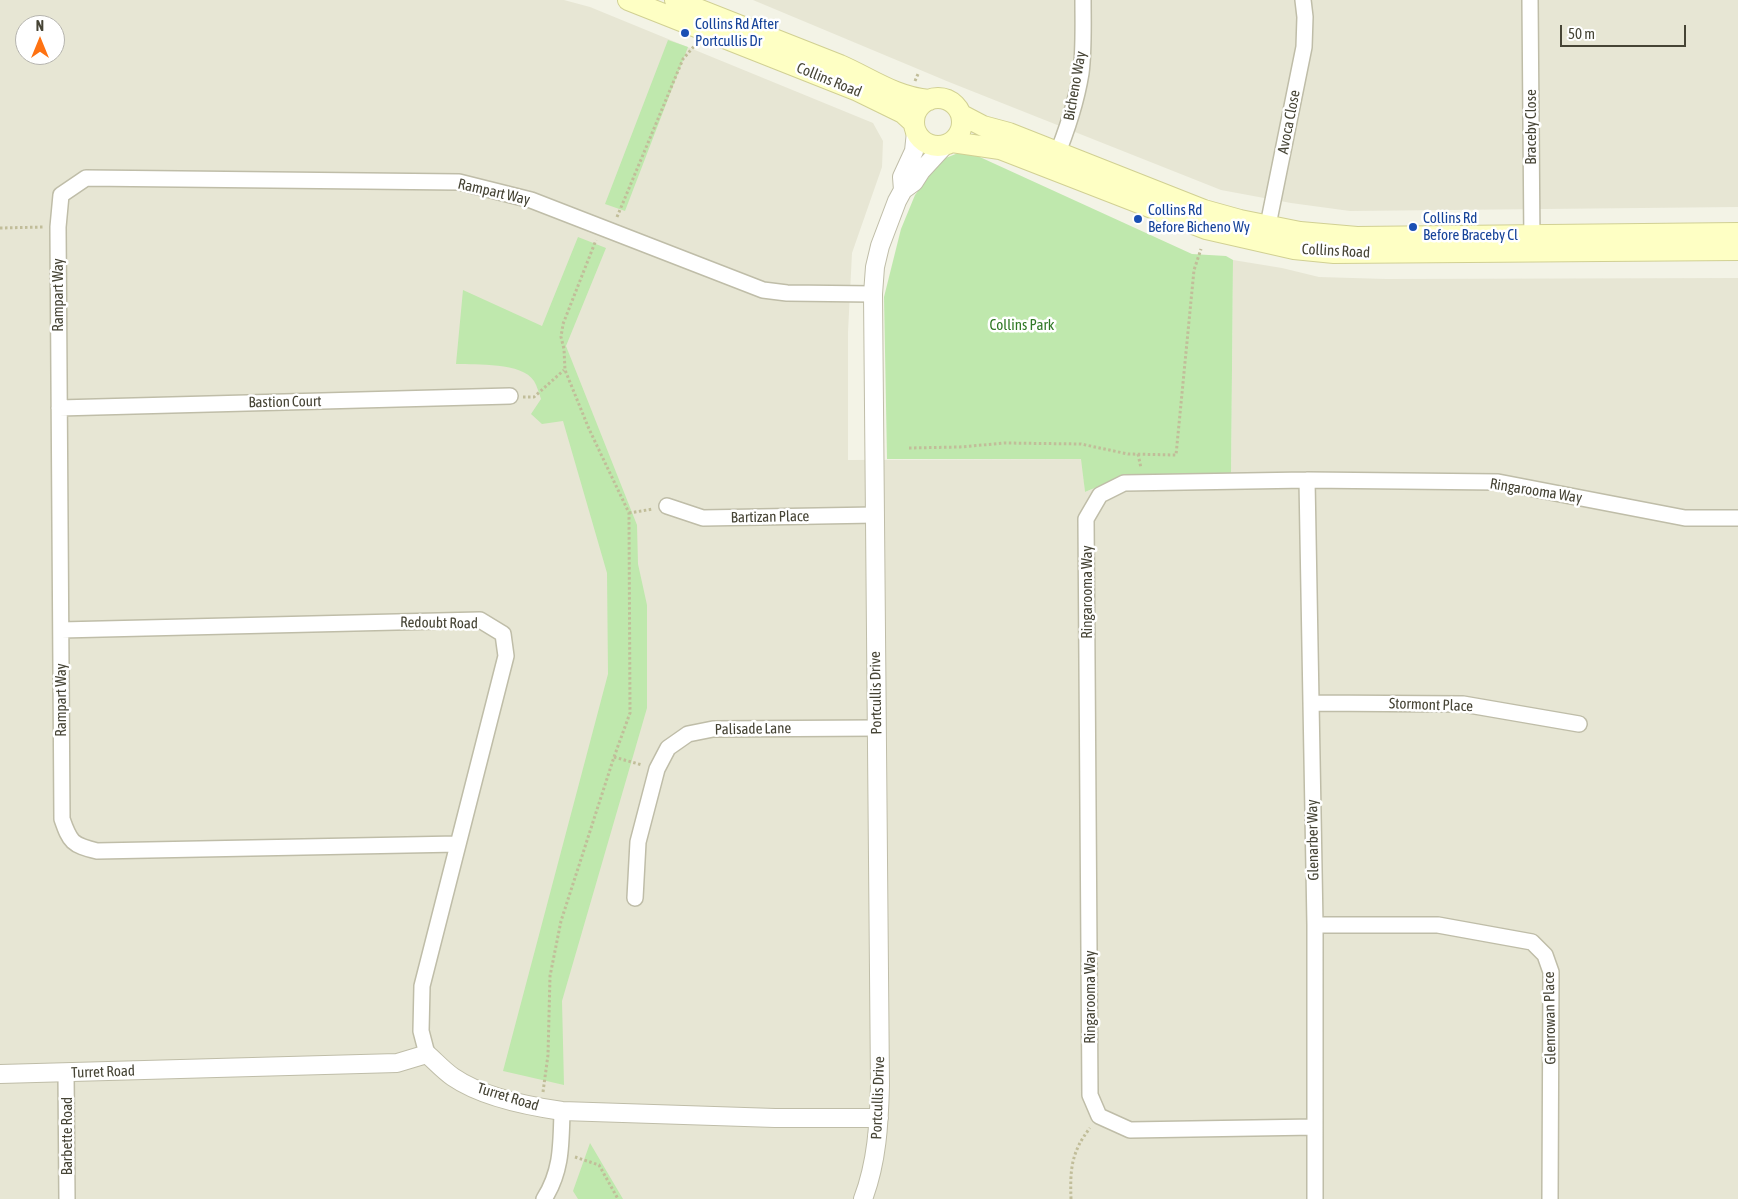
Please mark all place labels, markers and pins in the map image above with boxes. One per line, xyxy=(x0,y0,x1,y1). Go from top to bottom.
place label: Collins Rd After Portcullis Dr xyxy=(695,15,778,50)
marker: Collins Rd After Portcullis Dr xyxy=(679,27,691,39)
place label: Collins Rd Before Bicheno Wy xyxy=(1148,201,1250,236)
place label: Collins Rd Before Braceby Cl xyxy=(1423,209,1518,244)
marker: Collins Rd Before Bicheno Wy xyxy=(1132,213,1144,225)
marker: Collins Rd Before Braceby Cl xyxy=(1407,221,1419,233)

